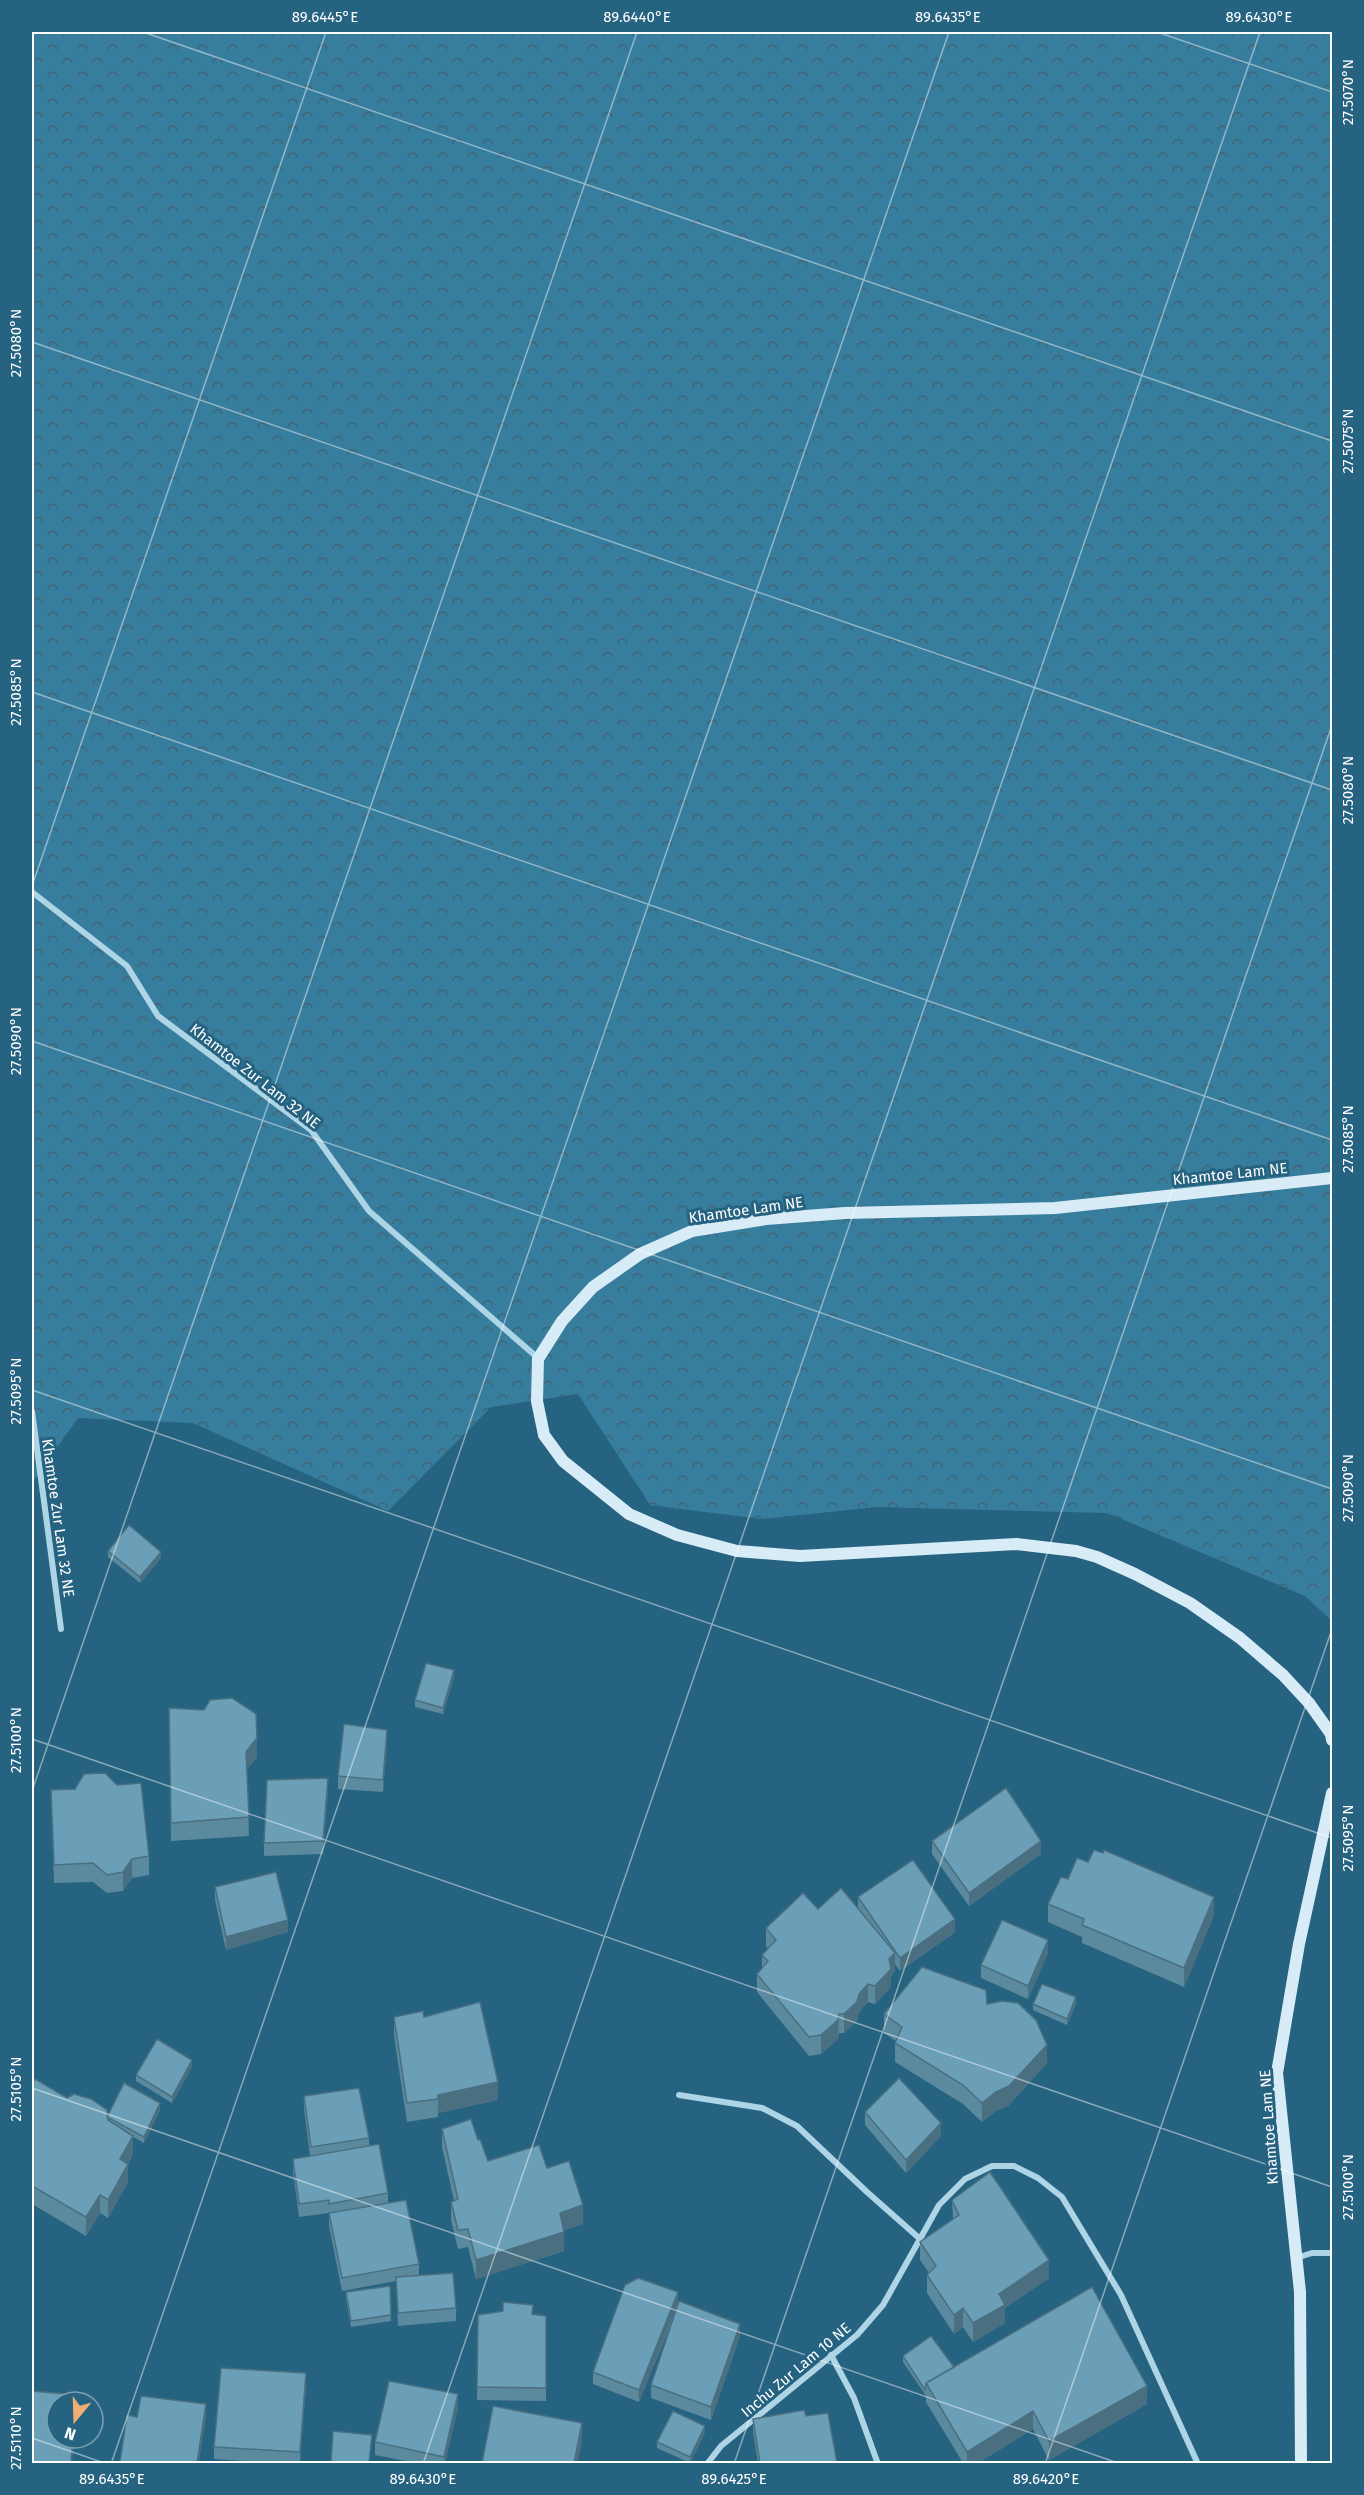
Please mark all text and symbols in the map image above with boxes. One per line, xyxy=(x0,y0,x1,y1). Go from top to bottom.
text: 89.6445°E xyxy=(292,8,358,26)
text: 89.6440°E xyxy=(603,8,671,26)
text: 89.6435°E xyxy=(915,8,981,26)
text: 89.6430°E xyxy=(1226,8,1292,26)
text: 27.5070°N xyxy=(1339,59,1357,125)
text: 27.5080°N xyxy=(7,309,25,377)
text: 27.5075°N xyxy=(1339,408,1357,474)
text: 27.5085°N xyxy=(7,658,25,726)
text: 27.5080°N xyxy=(1339,756,1357,824)
text: 27.5090°N xyxy=(7,1007,25,1075)
street label: Khamtoe Zur Lam 32 NE xyxy=(186,1020,324,1132)
text: 27.5085°N xyxy=(1339,1105,1357,1173)
street label: Khamtoe Lam NE xyxy=(1172,1159,1288,1189)
street label: Khamtoe Lam NE xyxy=(688,1193,804,1227)
text: 27.5095°N xyxy=(7,1358,25,1424)
street label: Khamtoe Zur Lam 32 NE xyxy=(38,1437,78,1599)
text: 27.5090°N xyxy=(1339,1454,1357,1522)
text: 27.5100°N xyxy=(7,1707,25,1773)
text: 27.5095°N xyxy=(1339,1805,1357,1871)
text: 27.5105°N xyxy=(7,2057,25,2121)
street label: Khamtoe Lam NE xyxy=(1256,2069,1282,2185)
text: 27.5100°N xyxy=(1339,2154,1357,2220)
street label: Inchu Zur Lam 10 NE xyxy=(738,2319,854,2421)
north arrow xyxy=(45,2390,105,2450)
text: 27.5110°N xyxy=(7,2406,25,2470)
text: N xyxy=(62,2423,78,2444)
text: 89.6435°E xyxy=(79,2470,145,2488)
text: 89.6430°E xyxy=(390,2470,456,2488)
text: 89.6425°E xyxy=(701,2470,767,2488)
text: 89.6420°E xyxy=(1013,2470,1079,2488)

